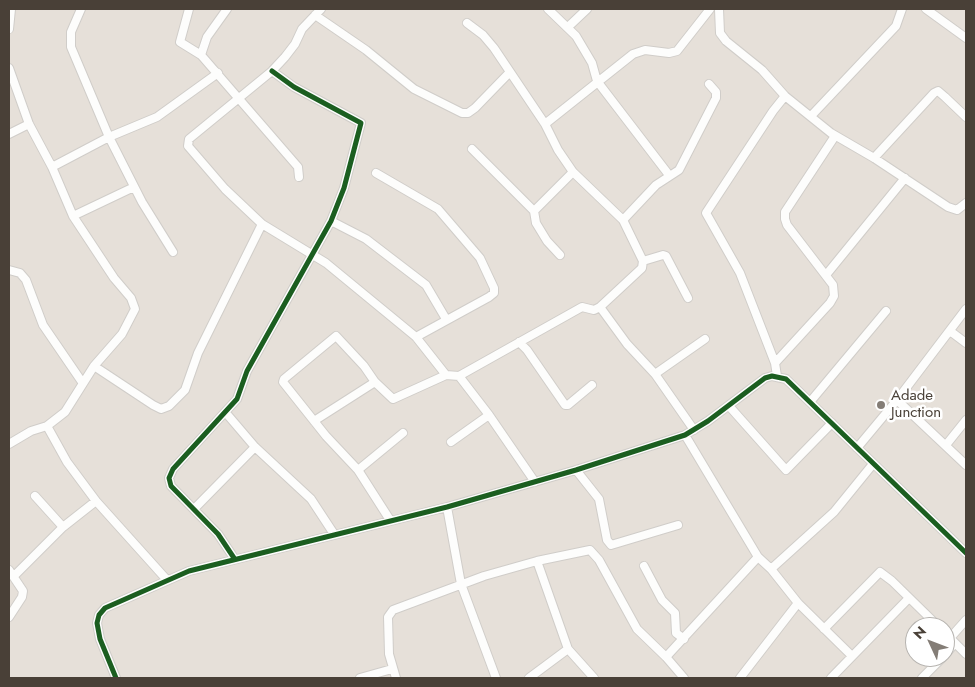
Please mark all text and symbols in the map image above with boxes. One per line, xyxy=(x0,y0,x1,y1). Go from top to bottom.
place label: Adade Junction xyxy=(891,387,941,422)
marker: Adade Junction xyxy=(875,399,887,411)
north arrow xyxy=(905,617,955,667)
text: N xyxy=(909,622,931,643)

